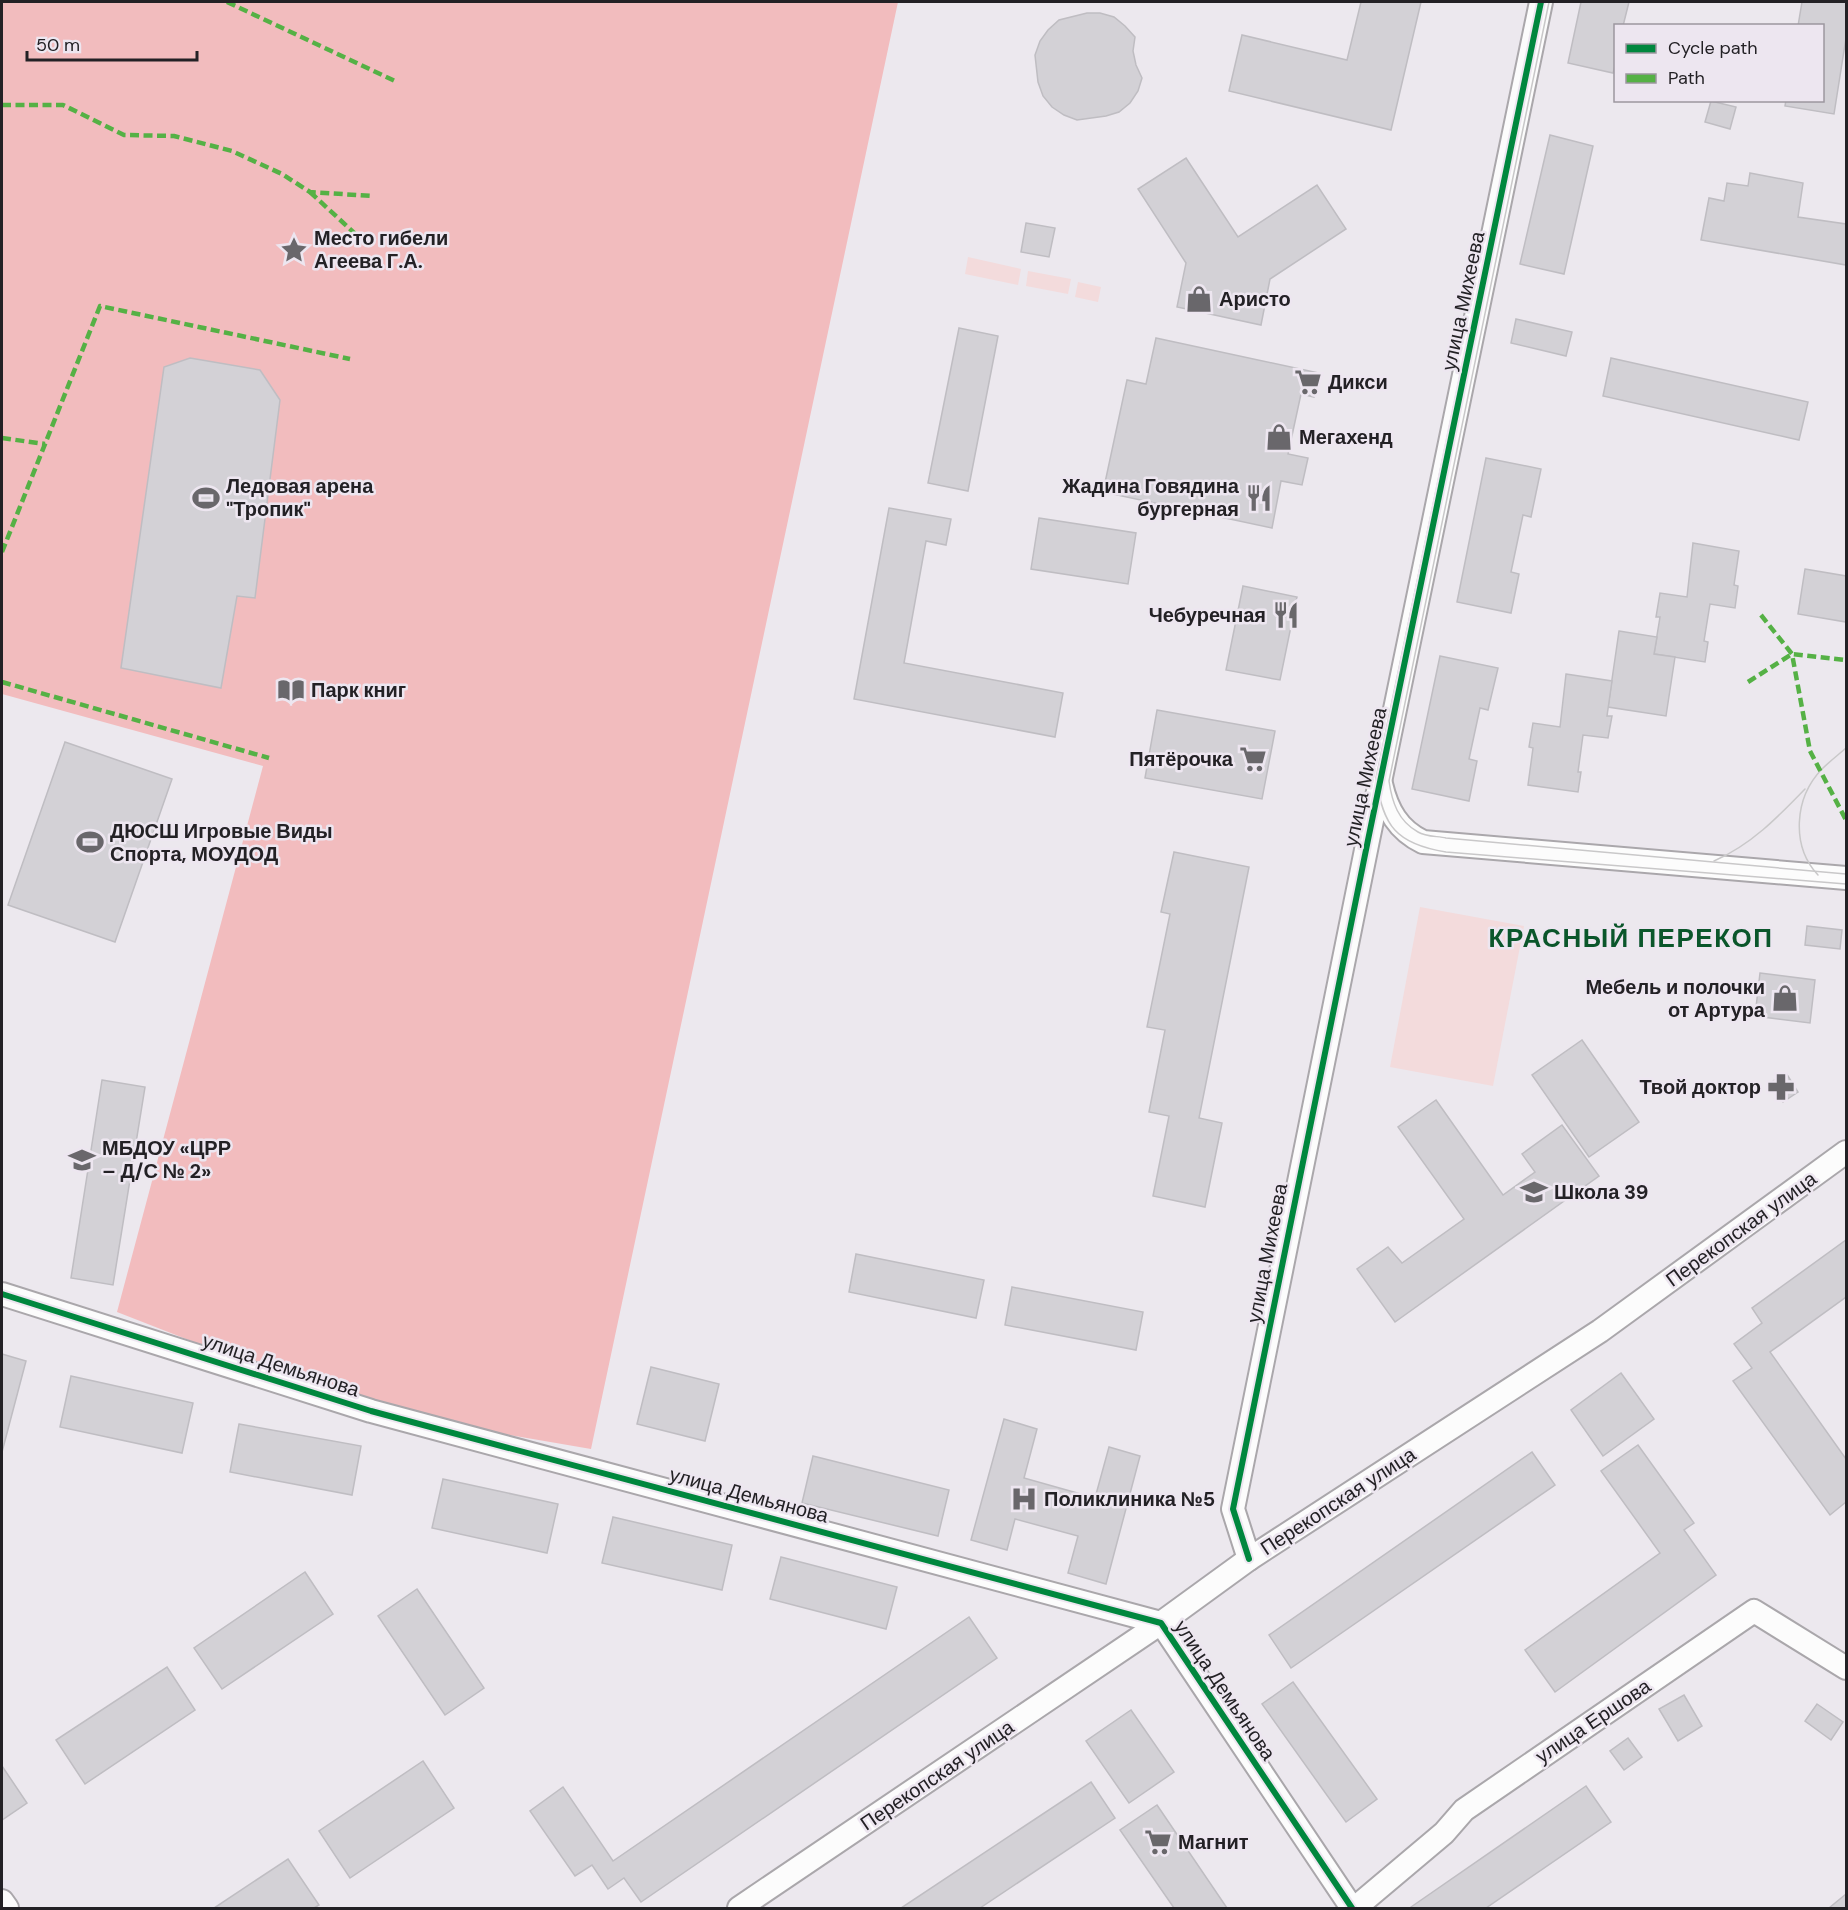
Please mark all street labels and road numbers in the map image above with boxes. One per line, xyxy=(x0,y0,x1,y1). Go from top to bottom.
street label: улица Михеева xyxy=(1436,228,1491,373)
street label: улица Михеева xyxy=(1338,704,1393,849)
street label: Перекопская улица xyxy=(1660,1165,1822,1292)
street label: улица Михеева xyxy=(1241,1180,1293,1325)
street label: улица Демьянова xyxy=(199,1327,364,1403)
street label: Перекопская улица xyxy=(1255,1441,1421,1561)
street label: улица Демьянова xyxy=(667,1461,832,1529)
street label: улица Демьянова xyxy=(1168,1615,1282,1766)
street label: улица Ершова xyxy=(1530,1672,1656,1769)
street label: Перекопская улица xyxy=(855,1713,1020,1836)

